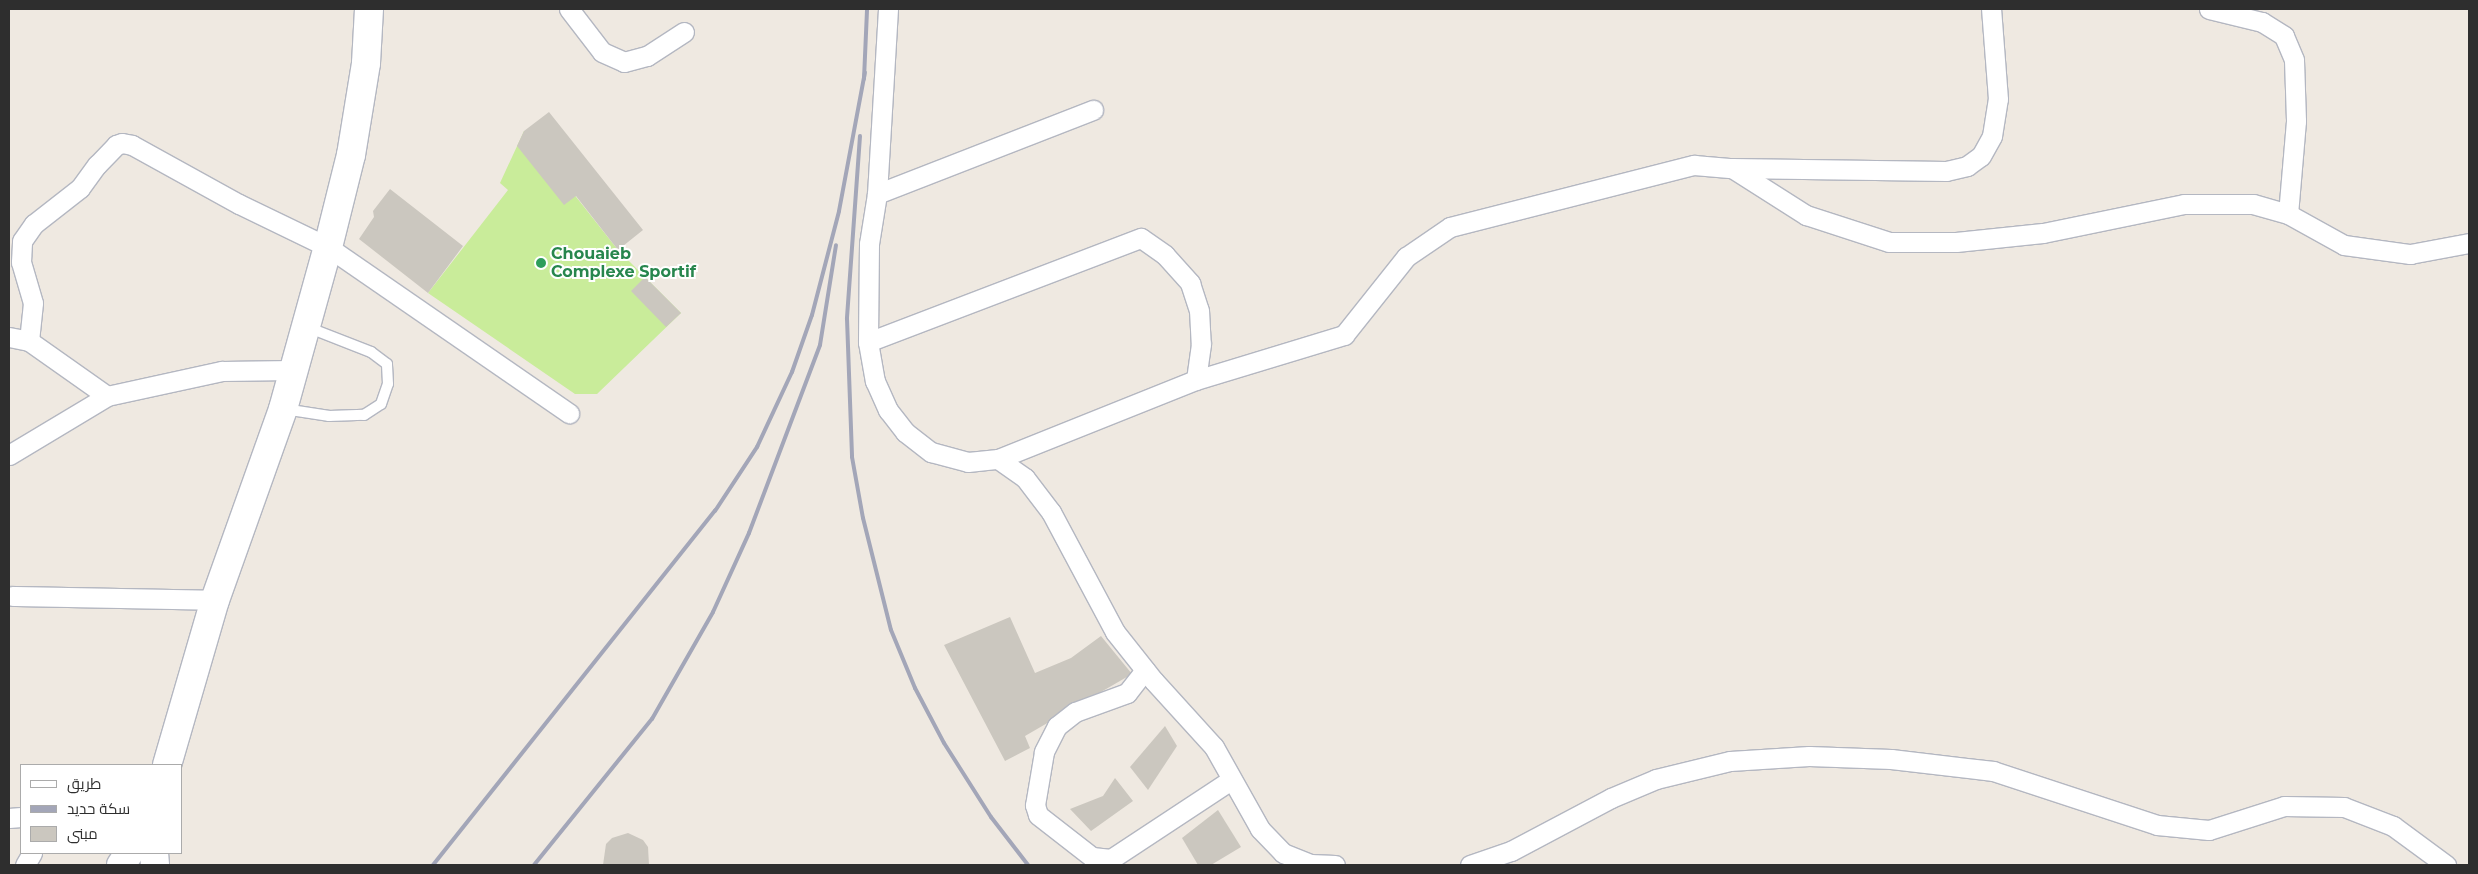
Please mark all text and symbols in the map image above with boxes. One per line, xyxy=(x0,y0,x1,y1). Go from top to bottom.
place label: Chouaieb Complexe Sportif xyxy=(551,244,696,282)
marker: Chouaieb Complexe Sportif xyxy=(535,257,547,269)
legend xyxy=(20,764,182,854)
text: طريق xyxy=(67,774,101,793)
text: سكة حديد xyxy=(67,799,130,818)
text: مبنى xyxy=(67,824,98,843)

